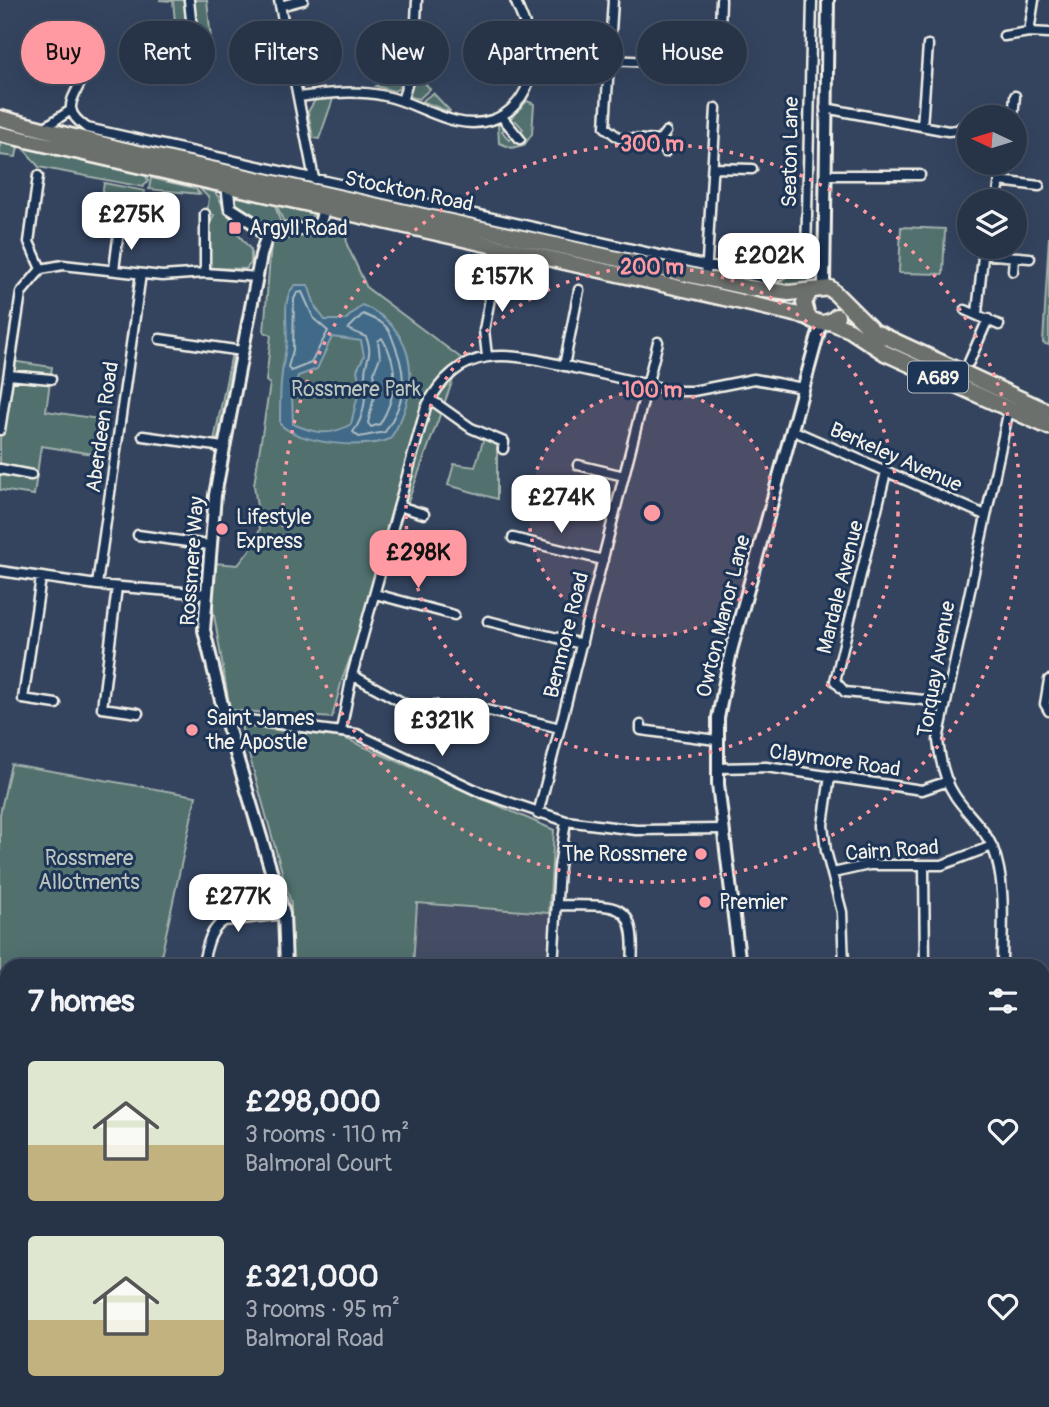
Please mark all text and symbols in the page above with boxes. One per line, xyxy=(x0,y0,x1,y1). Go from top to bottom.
chip: Buy xyxy=(21,21,105,84)
chip: Rent xyxy=(119,21,215,84)
chip: Filters xyxy=(229,21,342,84)
chip: New xyxy=(356,21,449,84)
chip: Apartment xyxy=(463,21,623,84)
chip: House xyxy=(637,21,747,84)
street label: Seaton Lane xyxy=(776,96,805,208)
north arrow xyxy=(957,105,1027,175)
map controls xyxy=(957,105,1027,259)
text: 300 m xyxy=(620,131,684,158)
street label: Stockton Road xyxy=(342,165,476,218)
button: layers xyxy=(957,189,1027,259)
pin: £275K xyxy=(82,192,180,252)
text: £275K xyxy=(98,200,164,229)
place label: Argyll Road xyxy=(249,215,348,242)
marker: Argyll Road xyxy=(227,220,243,236)
pin: £202K xyxy=(720,233,818,293)
text: £202K xyxy=(734,241,804,270)
pin: £157K xyxy=(453,254,551,314)
text: 200 m xyxy=(620,254,684,281)
text: £157K xyxy=(471,262,533,291)
street label: Aberdeen Road xyxy=(80,360,125,494)
road number: A689 xyxy=(908,362,968,392)
park label: Rossmere Park xyxy=(291,376,421,403)
text: 100 m xyxy=(622,377,682,404)
street label: Berkeley Avenue xyxy=(825,416,967,499)
pin: £274K xyxy=(512,476,610,535)
text: £274K xyxy=(527,483,595,512)
street label: Rossmere Way xyxy=(175,495,210,627)
centre of rings xyxy=(640,501,664,525)
place label: Lifestyle Express xyxy=(236,504,312,555)
street label: Mardale Avenue xyxy=(811,517,870,657)
marker: Lifestyle Express xyxy=(214,521,230,537)
pin: £298K xyxy=(369,530,467,590)
street label: Owton Manor Lane xyxy=(690,531,757,700)
text: £298K xyxy=(386,538,450,567)
street label: Benmore Road xyxy=(538,569,595,701)
street label: Torquay Avenue xyxy=(911,598,962,739)
pin: £321K xyxy=(393,698,491,758)
place label: Saint James the Apostle xyxy=(205,705,315,756)
text: £321K xyxy=(410,706,474,735)
marker: Saint James the Apostle xyxy=(184,722,200,738)
street label: Claymore Road xyxy=(768,738,902,783)
street label: Cairn Road xyxy=(844,834,940,867)
place label: The Rossmere xyxy=(562,841,688,868)
park label: Rossmere Allotments xyxy=(38,845,140,896)
marker: The Rossmere xyxy=(693,846,709,862)
pin: £277K xyxy=(189,874,287,934)
text: £277K xyxy=(205,882,271,911)
place label: Premier xyxy=(719,889,788,916)
marker: Premier xyxy=(697,894,713,910)
icon: filters xyxy=(984,982,1022,1020)
text: 7 homes xyxy=(28,983,135,1020)
text: £298,000 xyxy=(245,1083,381,1120)
icon: home xyxy=(84,1089,168,1173)
icon: heart xyxy=(984,1112,1022,1150)
text: 3 rooms · 110 m² xyxy=(245,1120,409,1149)
text: Balmoral Court xyxy=(245,1149,392,1178)
text: £321,000 xyxy=(245,1258,379,1295)
icon: home xyxy=(84,1264,168,1348)
icon: heart xyxy=(984,1287,1022,1325)
text: 3 rooms · 95 m² xyxy=(245,1295,400,1324)
text: Balmoral Road xyxy=(245,1324,384,1353)

